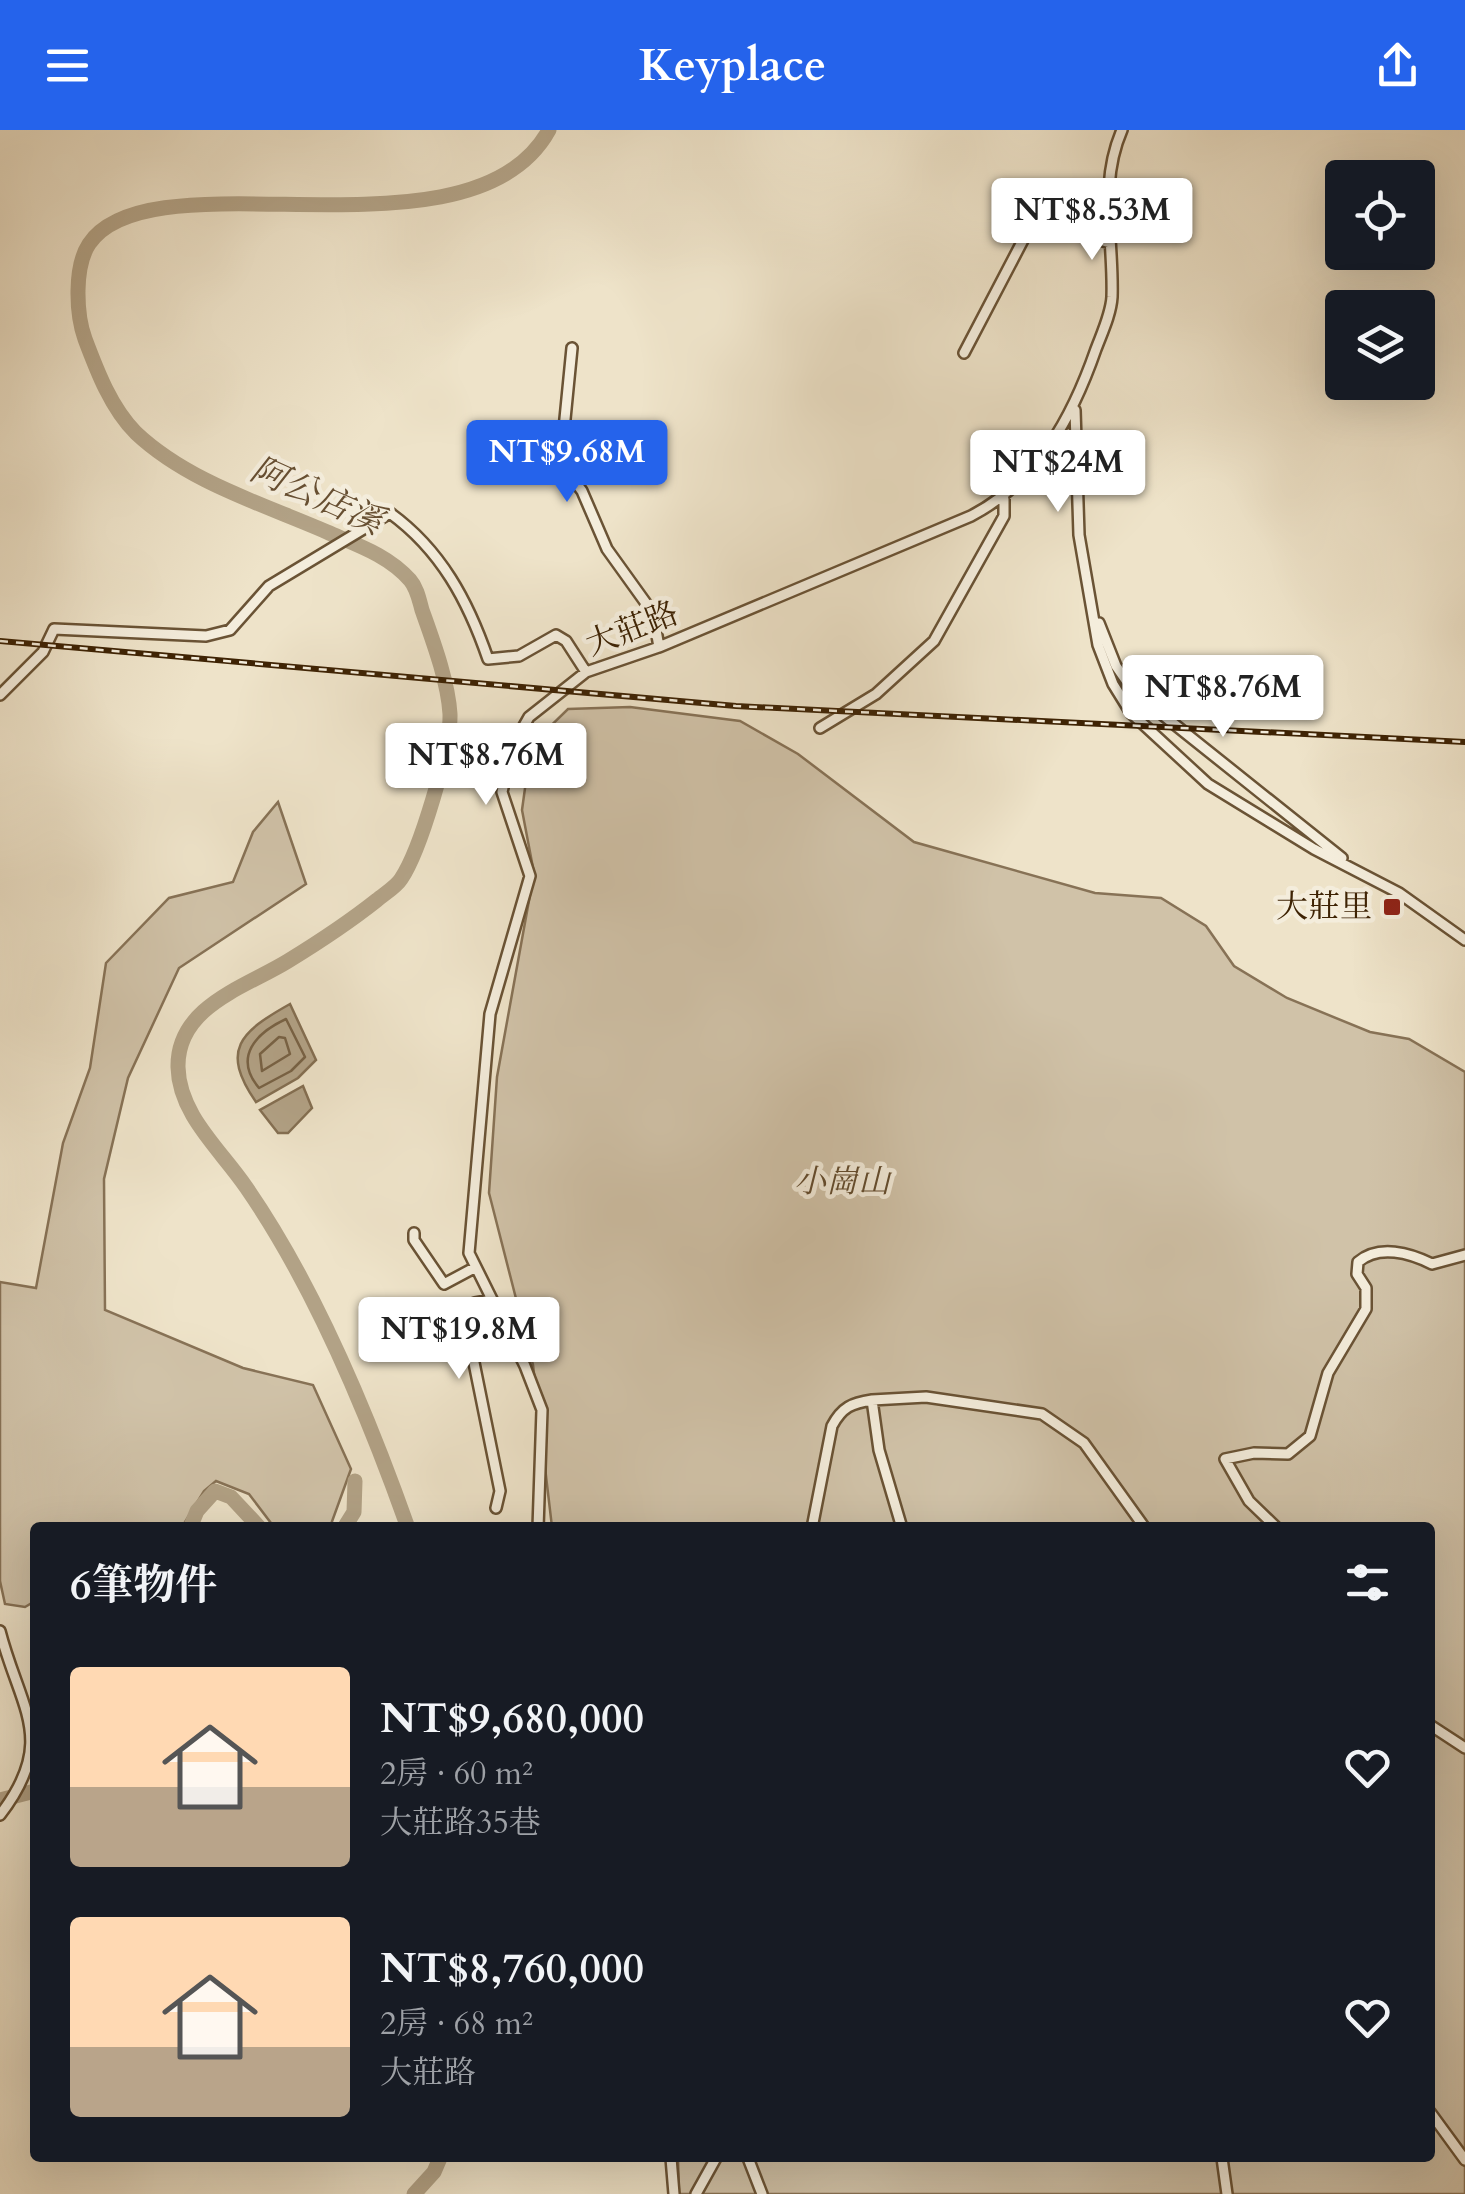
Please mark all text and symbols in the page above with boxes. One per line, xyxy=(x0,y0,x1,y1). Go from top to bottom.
text: Keyplace xyxy=(639,35,826,96)
icon: menu xyxy=(40,38,95,93)
icon: share xyxy=(1370,38,1425,93)
map controls xyxy=(1325,160,1435,400)
button: locate xyxy=(1325,160,1435,270)
pin: NT$8.53M xyxy=(989,178,1195,263)
text: NT$8.53M xyxy=(1013,188,1171,232)
button: layers xyxy=(1325,290,1435,400)
pin: NT$9.68M xyxy=(464,420,670,505)
text: NT$9.68M xyxy=(488,430,646,474)
pin: NT$24M xyxy=(977,430,1139,515)
text: NT$24M xyxy=(992,440,1124,484)
water label: 阿公店溪 xyxy=(243,446,394,548)
street label: 大莊路 xyxy=(579,591,685,667)
pin: NT$8.76M xyxy=(1120,655,1326,740)
text: NT$8.76M xyxy=(1144,665,1302,709)
pin: NT$8.76M xyxy=(383,723,589,808)
text: NT$8.76M xyxy=(407,733,565,777)
place label: 大莊里 xyxy=(1276,885,1372,929)
marker: 大莊里 xyxy=(1381,896,1403,918)
park label: 小崗山 xyxy=(794,1160,893,1204)
pin: NT$19.8M xyxy=(356,1297,562,1382)
text: NT$19.8M xyxy=(380,1307,538,1351)
icon: filters xyxy=(1340,1555,1395,1610)
text: 6筆物件 xyxy=(70,1557,218,1614)
text: NT$9,680,000 xyxy=(380,1690,644,1747)
icon: home xyxy=(150,1707,270,1827)
icon: heart xyxy=(1340,1740,1395,1795)
text: 2房 · 60 m² xyxy=(380,1752,533,1796)
text: 大莊路35巷 xyxy=(380,1801,541,1845)
text: NT$8,760,000 xyxy=(380,1940,644,1997)
icon: home xyxy=(150,1957,270,2077)
icon: heart xyxy=(1340,1990,1395,2045)
text: 2房 · 68 m² xyxy=(380,2002,533,2046)
text: 大莊路 xyxy=(380,2051,476,2095)

